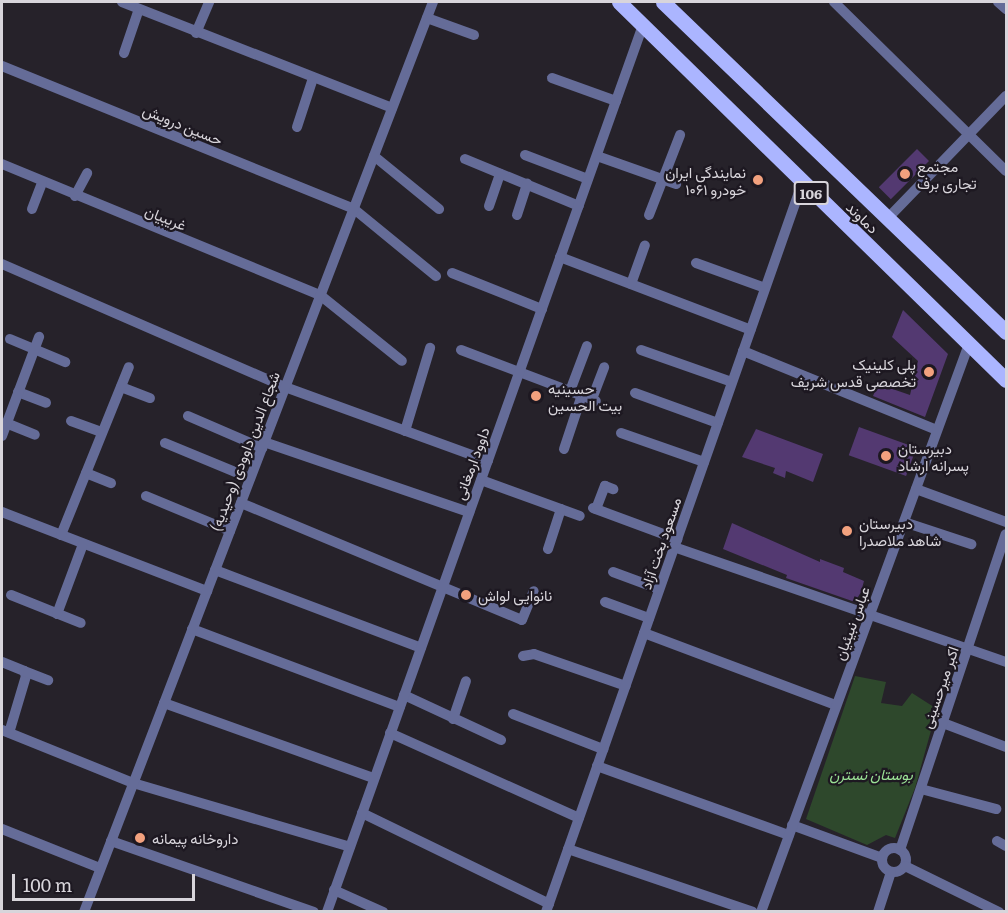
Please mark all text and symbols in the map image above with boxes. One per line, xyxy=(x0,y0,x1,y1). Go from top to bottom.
street label: حسین درویش xyxy=(140,100,226,148)
place label: مجتمع تجاری برف xyxy=(917,156,977,191)
place label: نمایندگی ایران خودرو ۱۰۶۱ xyxy=(665,162,746,197)
marker: مجتمع تجاری برف xyxy=(898,167,912,181)
marker: نمایندگی ایران خودرو ۱۰۶۱ xyxy=(751,173,765,187)
road number: 106 xyxy=(793,182,829,204)
street label: دماوند xyxy=(843,197,883,237)
street label: غریبیان xyxy=(143,201,189,233)
place label: پلی کلینیک تخصصی قدس شریف xyxy=(791,354,916,389)
marker: پلی کلینیک تخصصی قدس شریف xyxy=(920,363,938,381)
street label: شجاع الدین داوودی (وحیدیه) xyxy=(205,369,283,533)
place label: حسینیه بیت الحسین xyxy=(548,378,622,413)
marker: حسینیه بیت الحسین xyxy=(529,389,543,403)
street label: داوود ارمغانی xyxy=(450,424,492,502)
place label: دبیرستان پسرانه ارشاد xyxy=(898,438,969,473)
marker: دبیرستان پسرانه ارشاد xyxy=(879,449,893,463)
street label: مسعود بخت آزاد xyxy=(636,495,684,591)
place label: دبیرستان شاهد ملاصدرا xyxy=(859,513,941,548)
marker: دبیرستان شاهد ملاصدرا xyxy=(840,524,854,538)
street label: عباس نبیئیان xyxy=(829,584,873,662)
place label: نانوایی لواش xyxy=(478,586,552,604)
marker: نانوایی لواش xyxy=(459,588,473,602)
street label: اکبر میرحسینی xyxy=(917,644,961,730)
park label: بوستان نسترن xyxy=(829,765,913,783)
place label: داروخانه پیمانه xyxy=(152,829,238,847)
marker: داروخانه پیمانه xyxy=(133,831,147,845)
scale bar xyxy=(15,862,198,900)
text: 100 m xyxy=(23,871,72,898)

